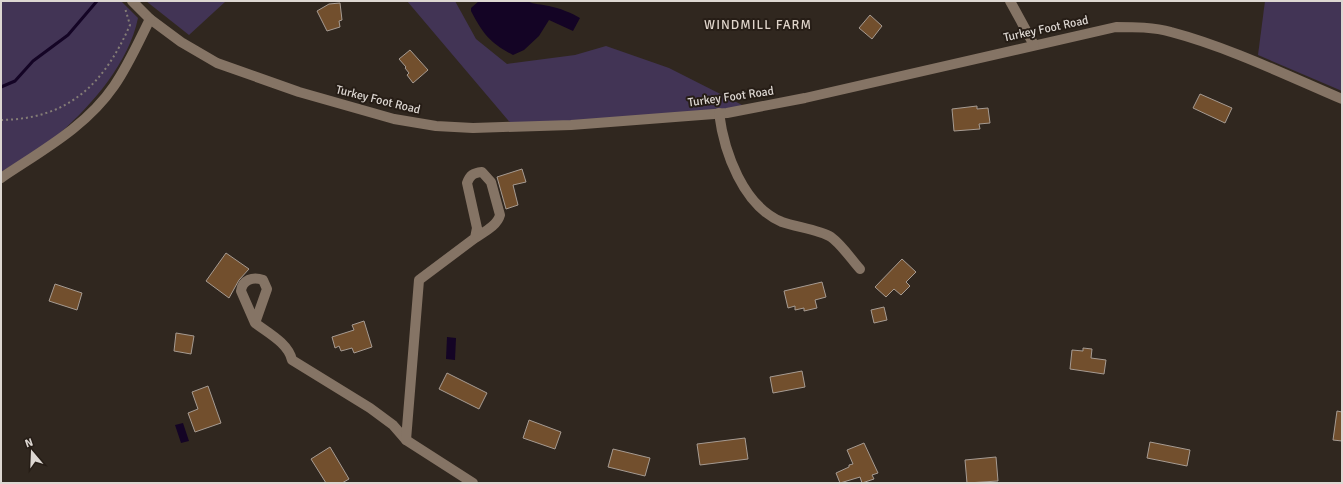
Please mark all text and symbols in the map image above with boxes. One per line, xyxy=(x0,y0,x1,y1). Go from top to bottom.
street label: Turkey Foot Road xyxy=(1002,13,1090,45)
district label: WINDMILL FARM xyxy=(704,17,812,33)
street label: Turkey Foot Road xyxy=(334,82,422,118)
street label: Turkey Foot Road xyxy=(687,84,775,110)
north arrow xyxy=(12,432,52,472)
text: N xyxy=(23,436,35,450)

